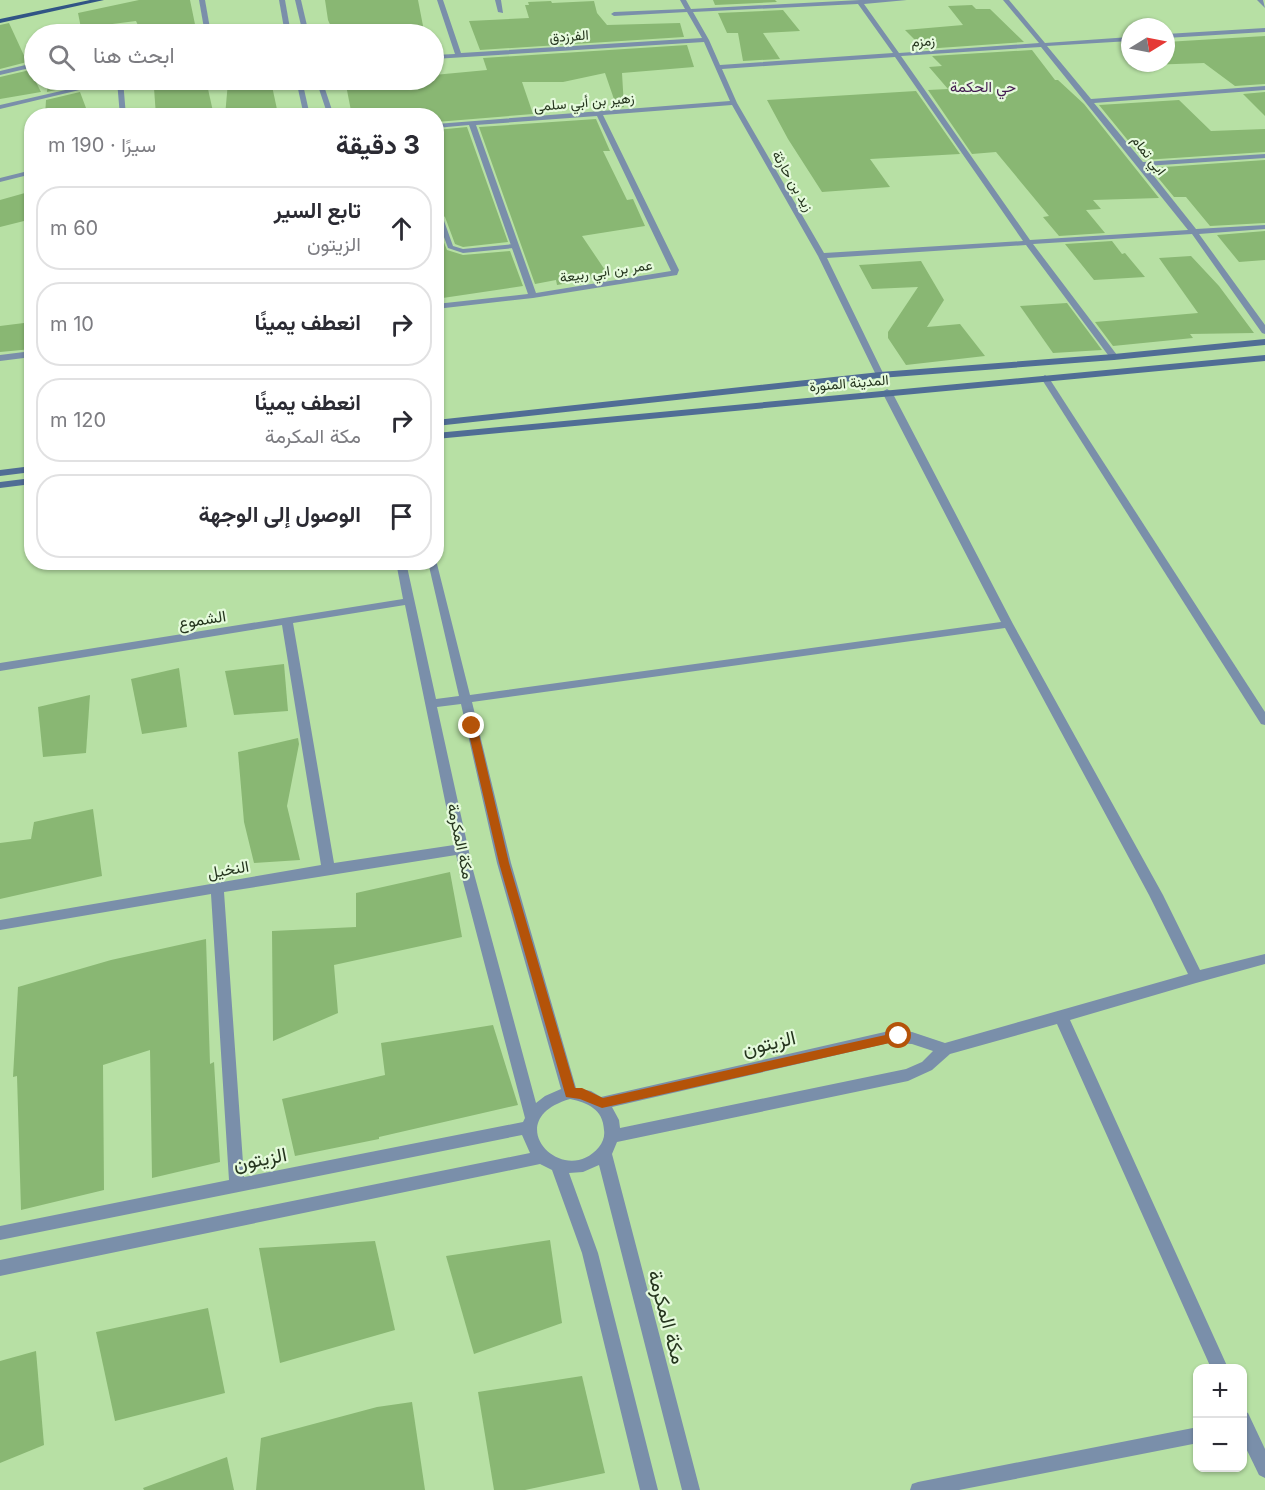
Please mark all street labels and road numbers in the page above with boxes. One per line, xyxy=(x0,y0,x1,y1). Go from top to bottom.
street label: الفرزدق xyxy=(549,26,589,46)
street label: زمزم xyxy=(910,31,936,51)
street label: زهير بن أبي سلمى xyxy=(533,89,636,118)
street label: ابي تمام xyxy=(1125,131,1170,181)
street label: زيد بن حارثة xyxy=(768,147,818,215)
street label: عمر بن ابي ربيعة xyxy=(558,256,654,289)
street label: المدينة المنورة xyxy=(809,371,889,395)
street label: الشموع xyxy=(177,605,228,635)
street label: مكة المكرمة xyxy=(442,801,479,881)
street label: النخيل xyxy=(206,856,250,883)
street label: الزيتون xyxy=(740,1025,798,1062)
street label: الزيتون xyxy=(231,1142,289,1177)
street label: مكة المكرمة xyxy=(642,1267,691,1367)

